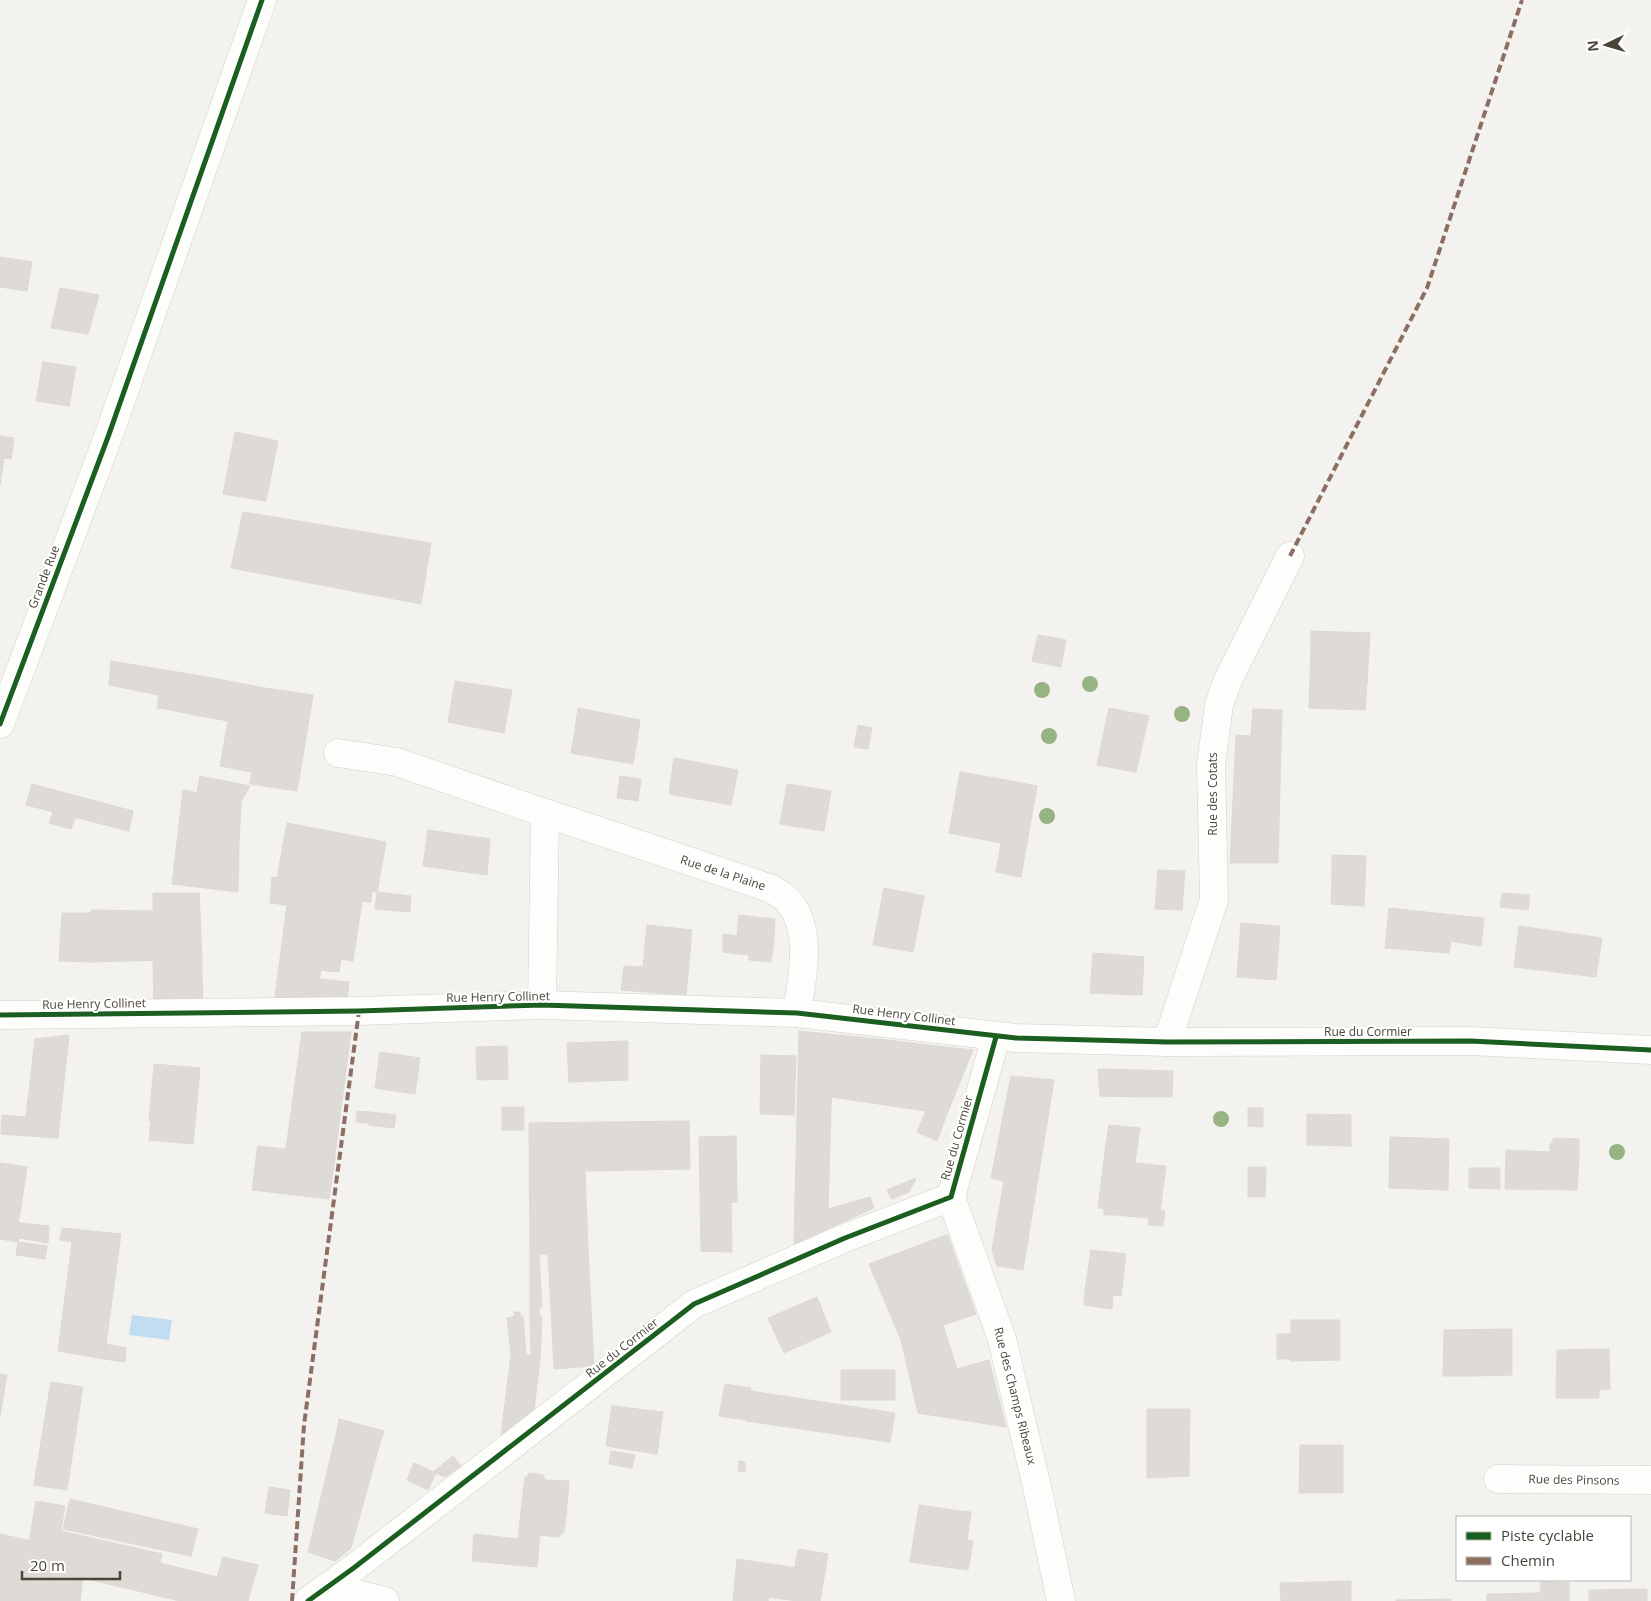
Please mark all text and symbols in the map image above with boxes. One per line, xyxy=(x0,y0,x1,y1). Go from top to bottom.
north arrow xyxy=(1581,20,1631,70)
text: N xyxy=(1583,40,1603,53)
street label: Grande Rue xyxy=(24,543,63,611)
street label: Rue des Cotats xyxy=(1204,752,1221,836)
street label: Rue de la Plaine xyxy=(678,851,768,894)
street label: Rue Henry Collinet xyxy=(446,987,550,1006)
street label: Rue Henry Collinet xyxy=(42,994,146,1013)
street label: Rue Henry Collinet xyxy=(851,1000,957,1029)
street label: Rue du Cormier xyxy=(1324,1023,1412,1040)
street label: Rue du Cormier xyxy=(936,1093,977,1182)
street label: Rue du Cormier xyxy=(582,1314,662,1381)
street label: Rue des Champs Ribeaux xyxy=(990,1325,1041,1467)
street label: Rue des Pinsons xyxy=(1528,1470,1620,1489)
legend xyxy=(1456,1516,1631,1581)
text: Piste cyclable xyxy=(1501,1525,1594,1545)
scale bar xyxy=(22,1548,120,1580)
text: Chemin xyxy=(1501,1550,1555,1570)
text: 20 m xyxy=(30,1555,65,1575)

